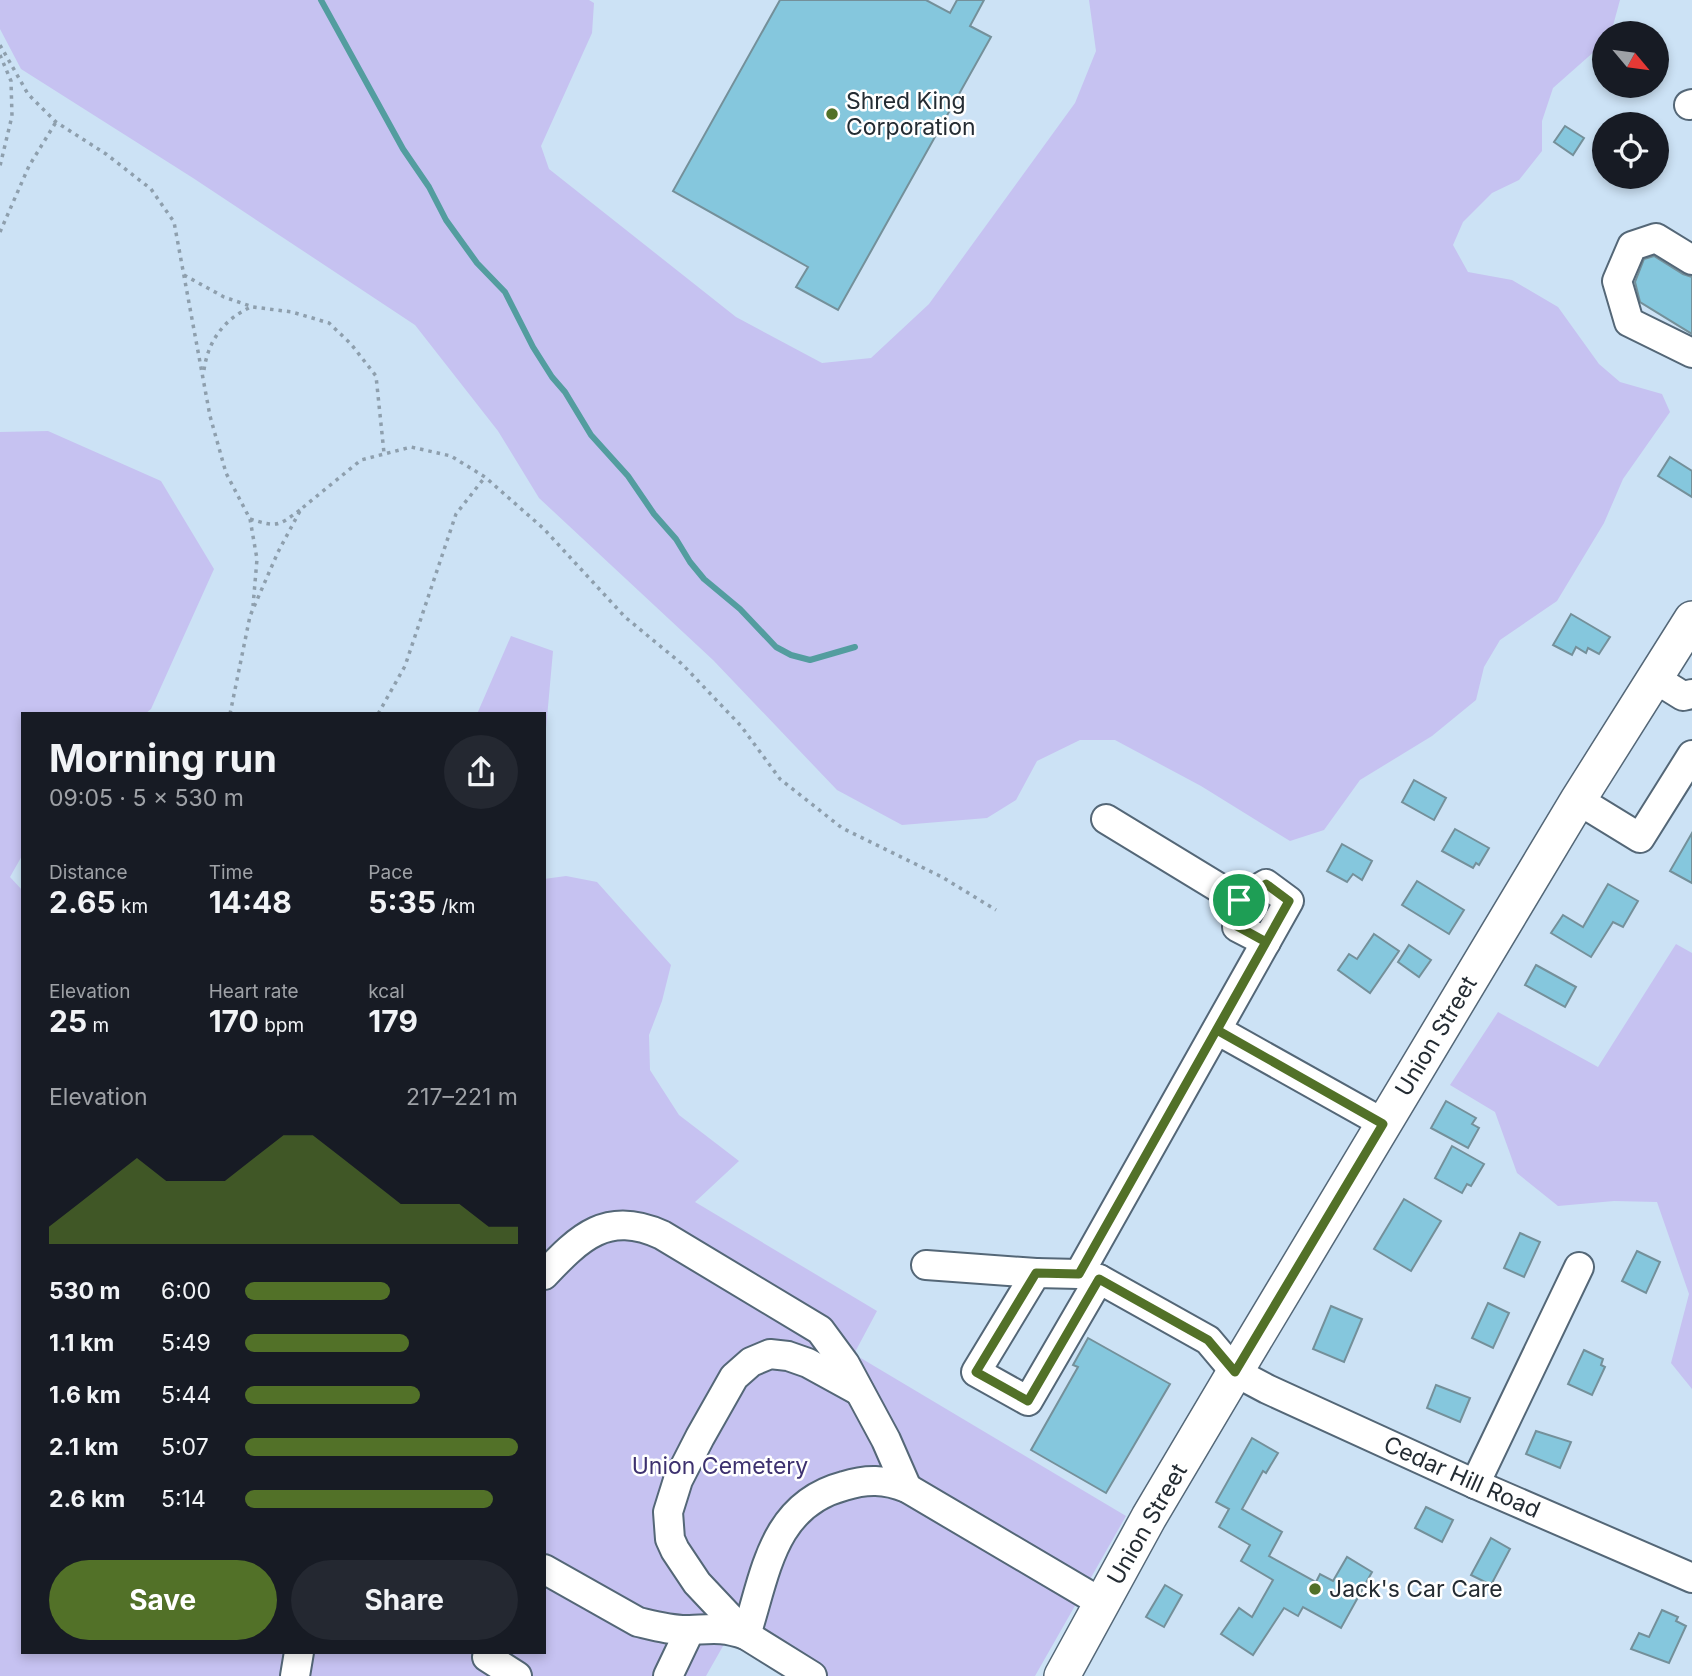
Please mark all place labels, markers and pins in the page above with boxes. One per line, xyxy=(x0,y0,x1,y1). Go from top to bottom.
place label: Shred King Corporation xyxy=(846,87,976,141)
marker: Shred King Corporation xyxy=(824,106,840,122)
pin xyxy=(1209,870,1269,930)
place label: Jack's Car Care xyxy=(1329,1575,1503,1603)
marker: Jack's Car Care xyxy=(1307,1581,1323,1597)

